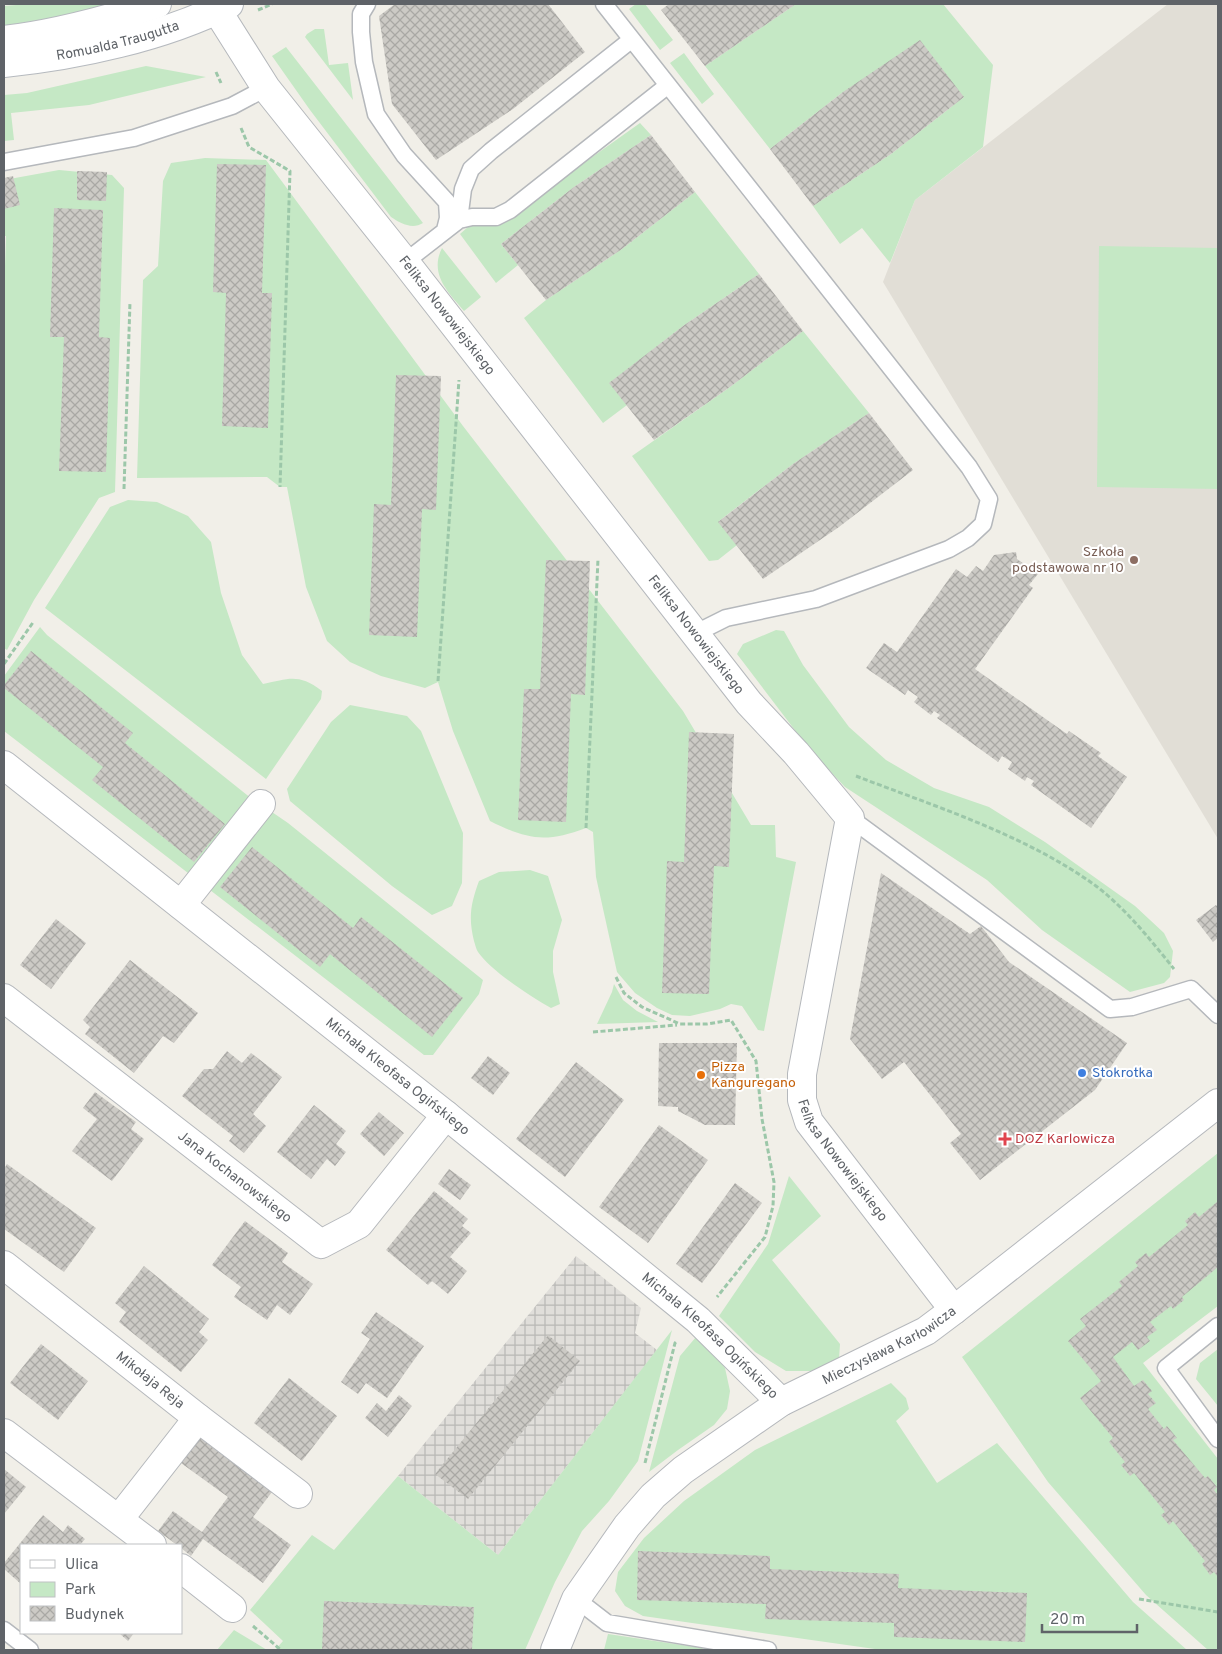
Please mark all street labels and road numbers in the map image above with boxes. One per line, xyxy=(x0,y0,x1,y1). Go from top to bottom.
street label: Romualda Traugutta xyxy=(55,17,182,65)
street label: Feliksa Nowowiejskiego xyxy=(395,252,499,379)
street label: Feliksa Nowowiejskiego xyxy=(644,572,748,698)
street label: Michała Kleofasa Ogińskiego xyxy=(322,1014,473,1139)
street label: Feliksa Nowowiejskiego xyxy=(794,1097,891,1225)
street label: Jana Kochanowskiego xyxy=(174,1127,295,1227)
street label: Michała Kleofasa Ogińskiego xyxy=(638,1269,782,1403)
street label: Mieczysława Karłowicza xyxy=(820,1303,960,1389)
street label: Mikołaja Reja xyxy=(112,1348,188,1413)

